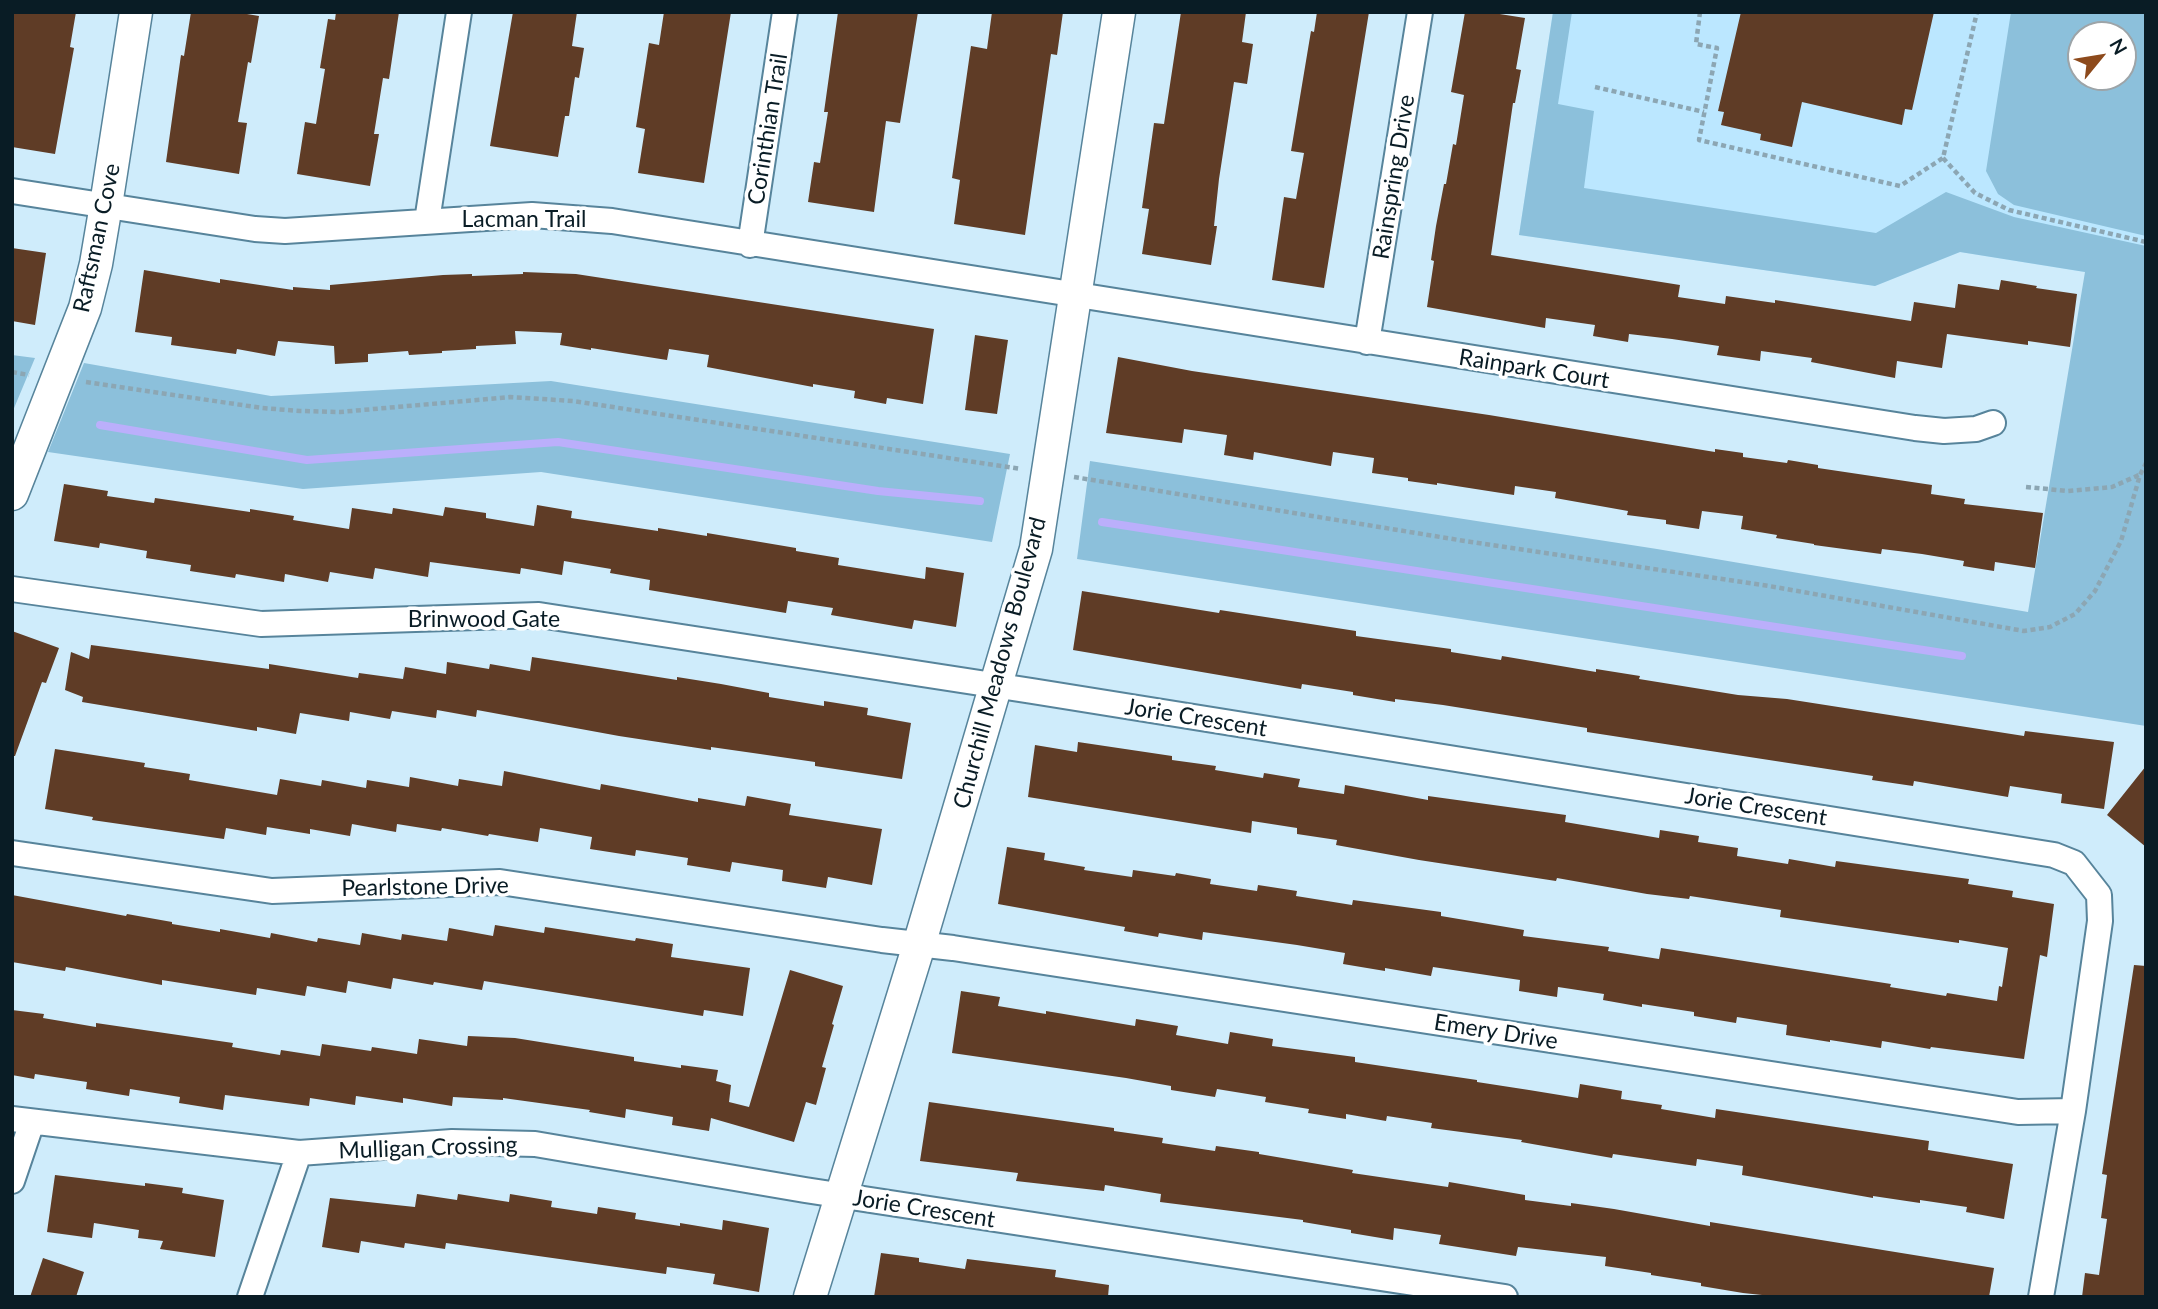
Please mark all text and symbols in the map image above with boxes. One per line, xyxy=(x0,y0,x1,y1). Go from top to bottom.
north arrow xyxy=(2067,21,2137,91)
text: N xyxy=(2105,34,2133,58)
street label: Corinthian Trail xyxy=(742,51,794,207)
street label: Rainspring Drive xyxy=(1367,93,1421,261)
street label: Raftsman Cove xyxy=(68,161,126,315)
street label: Lacman Trail xyxy=(462,206,586,234)
street label: Rainpark Court xyxy=(1457,343,1611,395)
street label: Churchill Meadows Boulevard xyxy=(948,514,1052,812)
street label: Brinwood Gate xyxy=(408,606,560,634)
street label: Jorie Crescent xyxy=(1123,693,1269,743)
street label: Jorie Crescent xyxy=(1683,782,1829,832)
street label: Pearlstone Drive xyxy=(341,872,509,902)
street label: Emery Drive xyxy=(1432,1009,1560,1055)
street label: Mulligan Crossing xyxy=(338,1131,518,1165)
street label: Jorie Crescent xyxy=(851,1184,997,1234)

